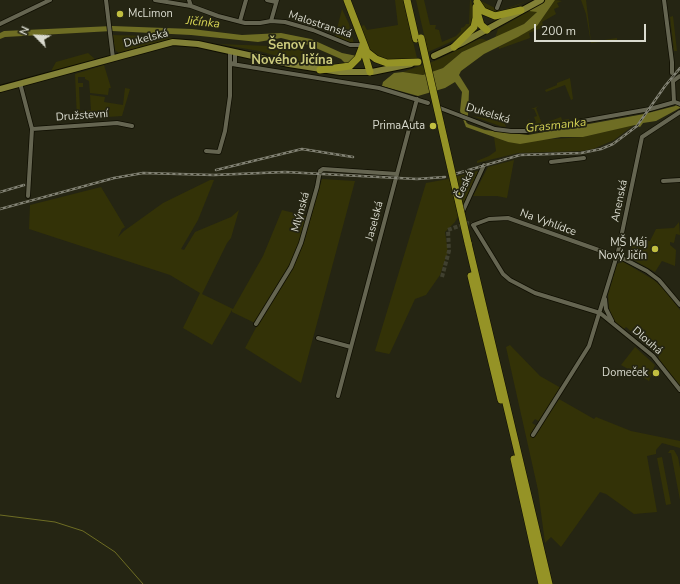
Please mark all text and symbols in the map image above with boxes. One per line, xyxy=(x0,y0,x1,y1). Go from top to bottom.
place label: McLimon xyxy=(128,7,173,21)
street label: Malostranská xyxy=(286,8,354,42)
marker: McLimon xyxy=(115,9,125,19)
water label: Jičínka xyxy=(185,14,221,32)
north arrow xyxy=(16,16,56,56)
scale bar xyxy=(536,16,648,42)
text: 200 m xyxy=(541,23,576,39)
text: N xyxy=(16,24,33,38)
street label: Dukelská xyxy=(122,27,170,51)
district label: Šenov u Nového Jičína xyxy=(251,38,333,69)
street label: Dukelská xyxy=(464,101,512,127)
street label: Družstevní xyxy=(55,108,109,124)
water label: Grasmanka xyxy=(525,116,587,136)
place label: PrimaAuta xyxy=(373,119,425,133)
marker: PrimaAuta xyxy=(428,121,438,131)
street label: Česká xyxy=(453,169,477,201)
street label: Anenská xyxy=(609,179,631,223)
street label: Mlýnská xyxy=(289,190,313,234)
street label: Jaselská xyxy=(363,200,387,242)
street label: Na Vyhlídce xyxy=(518,207,578,239)
place label: MŠ Máj Nový Jičín xyxy=(598,236,647,262)
marker: MŠ Máj Nový Jičín xyxy=(650,244,660,254)
street label: Dlouhá xyxy=(629,324,665,358)
place label: Domeček xyxy=(602,366,648,380)
marker: Domeček xyxy=(651,368,661,378)

